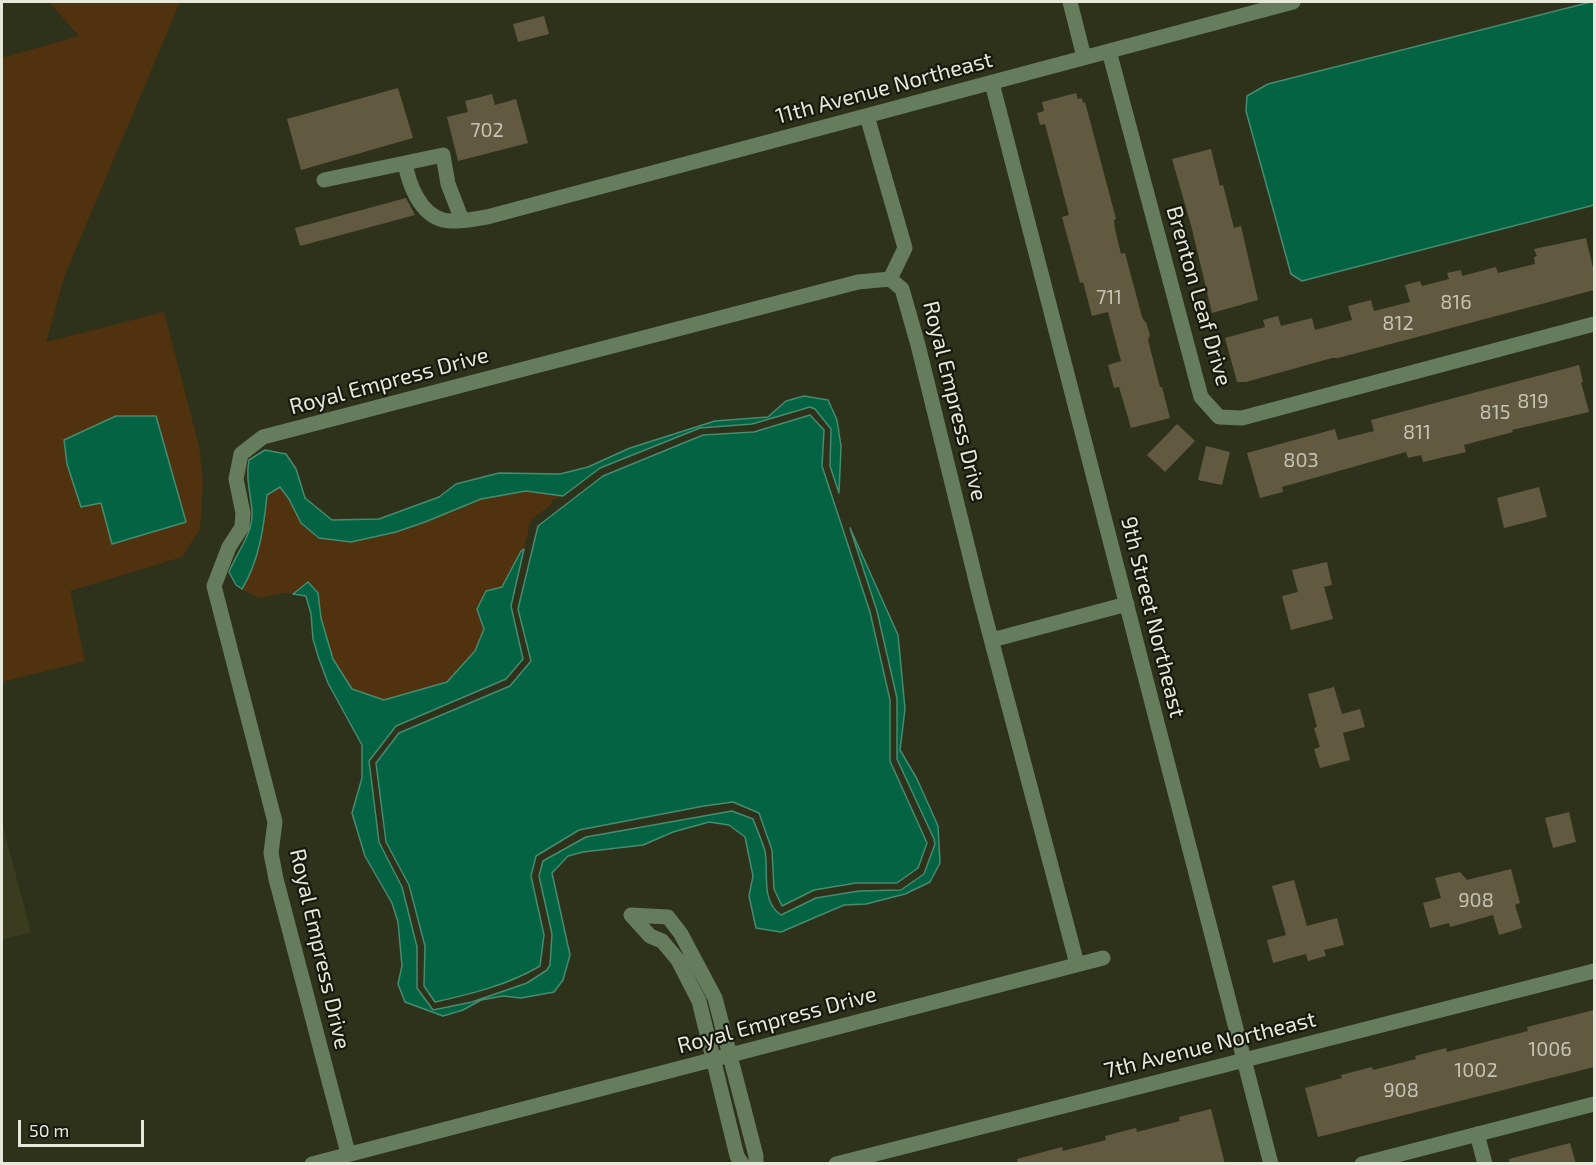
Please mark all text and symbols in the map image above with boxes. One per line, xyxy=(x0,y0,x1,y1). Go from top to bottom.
street label: 11th Avenue Northeast xyxy=(773,46,995,130)
house number: 702 xyxy=(470,118,504,142)
street label: Brenton Leaf Drive xyxy=(1161,203,1237,389)
house number: 711 xyxy=(1096,285,1122,309)
house number: 816 xyxy=(1440,290,1472,314)
street label: Royal Empress Drive xyxy=(917,298,993,504)
house number: 812 xyxy=(1382,311,1414,335)
street label: Royal Empress Drive xyxy=(287,342,491,420)
house number: 819 xyxy=(1517,389,1549,413)
house number: 815 xyxy=(1480,400,1510,424)
house number: 811 xyxy=(1403,420,1431,444)
house number: 803 xyxy=(1283,448,1319,472)
street label: 9th Street Northeast xyxy=(1115,514,1191,720)
street label: Royal Empress Drive xyxy=(284,846,356,1052)
house number: 908 xyxy=(1458,888,1494,912)
street label: Royal Empress Drive xyxy=(675,981,879,1059)
street label: 7th Avenue Northeast xyxy=(1101,1006,1319,1084)
house number: 1006 xyxy=(1528,1037,1572,1061)
house number: 1002 xyxy=(1454,1058,1498,1082)
house number: 908 xyxy=(1383,1078,1419,1102)
scale bar xyxy=(21,1108,147,1146)
text: 50 m xyxy=(29,1119,69,1141)

